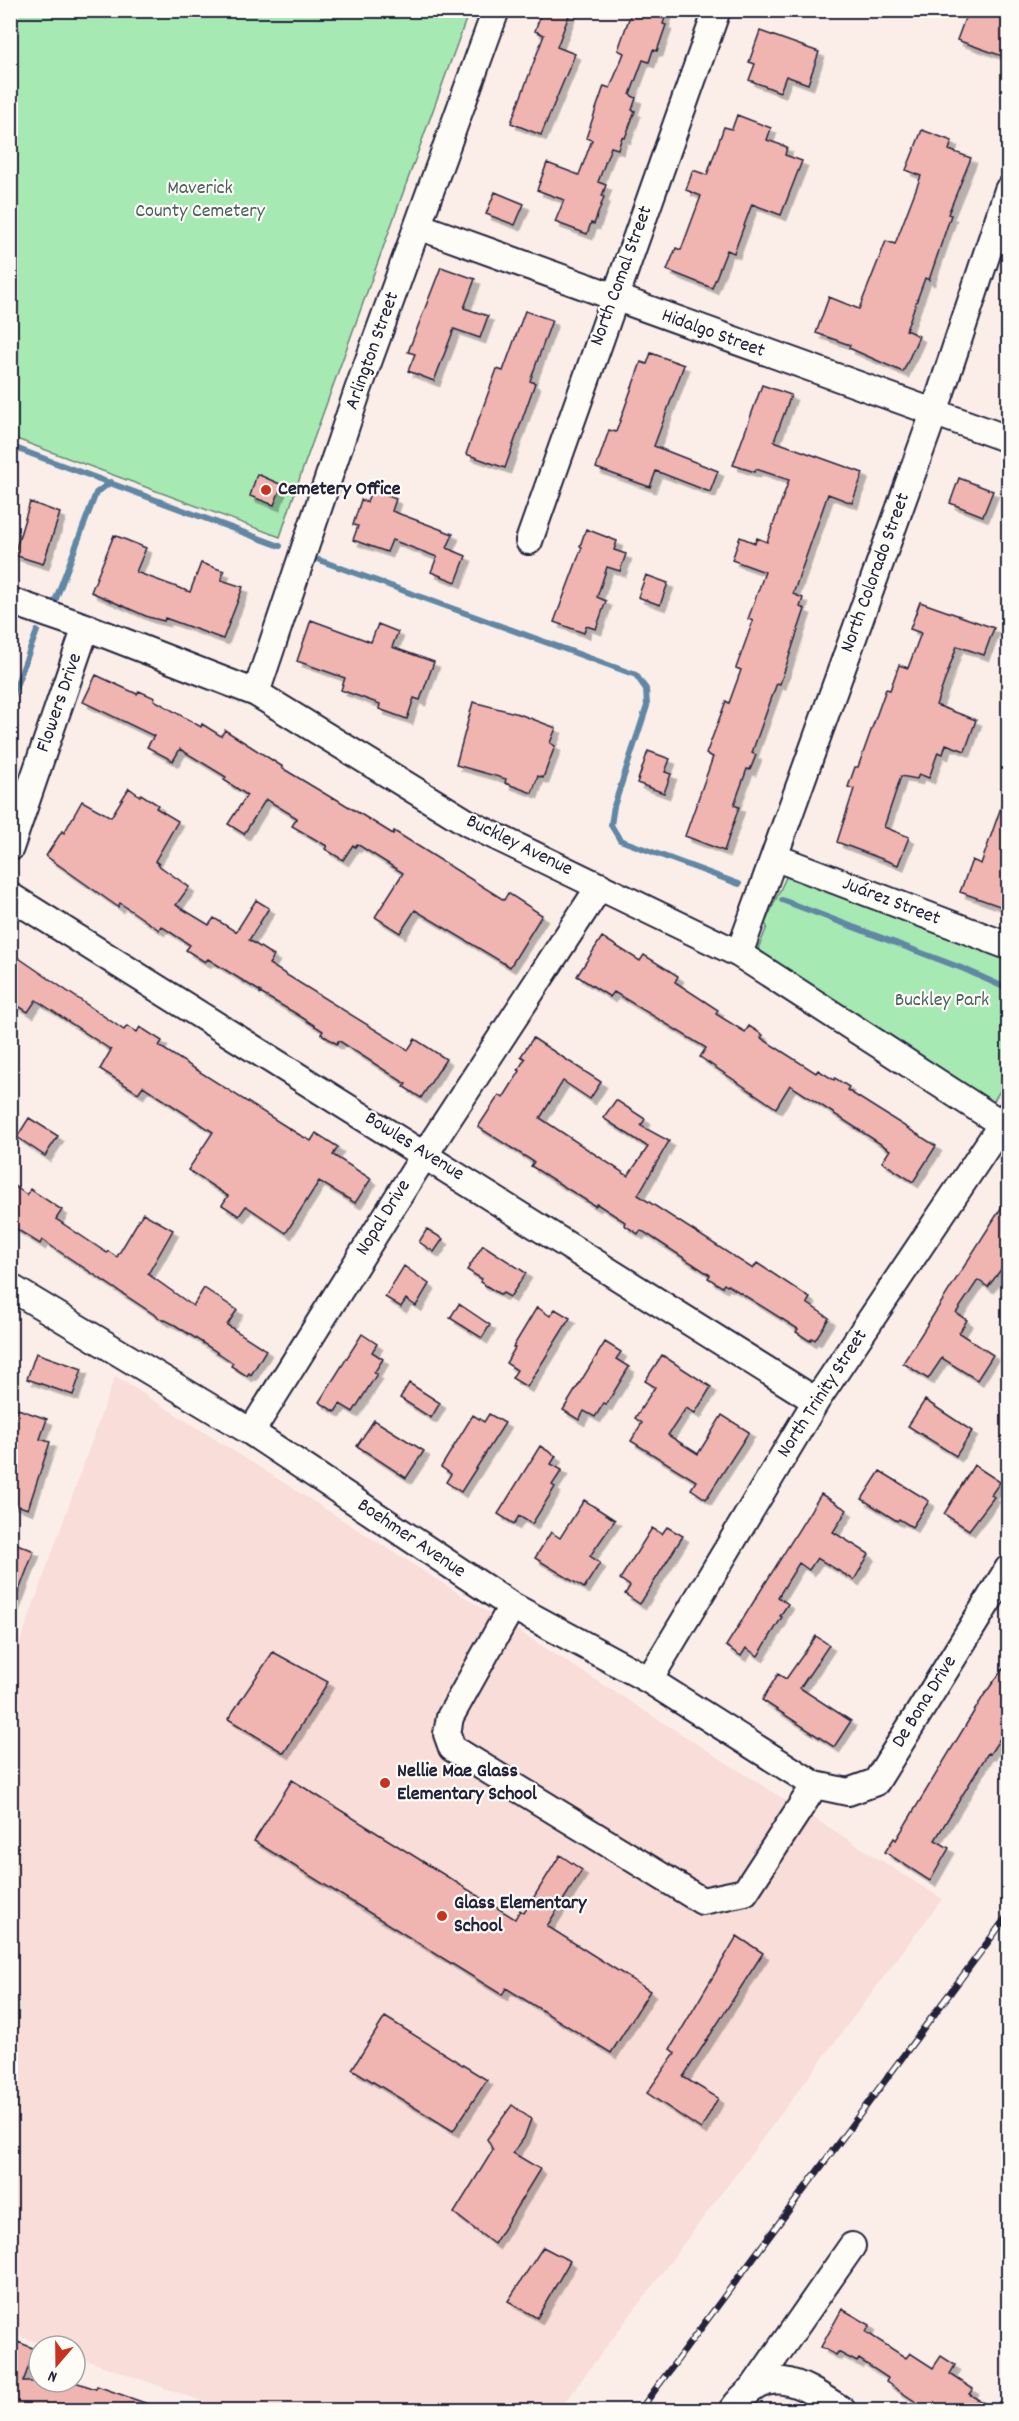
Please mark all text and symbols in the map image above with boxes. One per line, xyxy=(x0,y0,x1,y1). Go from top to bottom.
park label: Maverick County Cemetery xyxy=(135,175,266,226)
street label: North Comal Street xyxy=(584,202,660,350)
street label: Arlington Street xyxy=(339,288,407,414)
street label: Hidalgo Street xyxy=(657,302,769,366)
place label: Cemetery Office xyxy=(278,476,401,504)
marker: Cemetery Office xyxy=(259,483,273,497)
street label: North Colorado Street xyxy=(834,489,918,657)
street label: Flowers Drive xyxy=(30,649,90,756)
street label: Buckley Avenue xyxy=(461,808,577,884)
street label: Juárez Street xyxy=(838,870,944,934)
park label: Buckley Park xyxy=(895,987,989,1015)
street label: Bowles Avenue xyxy=(359,1105,469,1189)
street label: Nopal Drive xyxy=(350,1174,419,1262)
street label: North Trinity Street xyxy=(771,1324,875,1464)
street label: Boehmer Avenue xyxy=(351,1492,471,1586)
street label: De Bona Drive xyxy=(886,1650,964,1753)
place label: Nellie Mae Glass Elementary School xyxy=(397,1758,537,1809)
marker: Nellie Mae Glass Elementary School xyxy=(378,1776,392,1790)
place label: Glass Elementary School xyxy=(454,1890,587,1941)
marker: Glass Elementary School xyxy=(435,1909,449,1923)
north arrow xyxy=(27,2334,87,2394)
text: N xyxy=(45,2364,60,2388)

